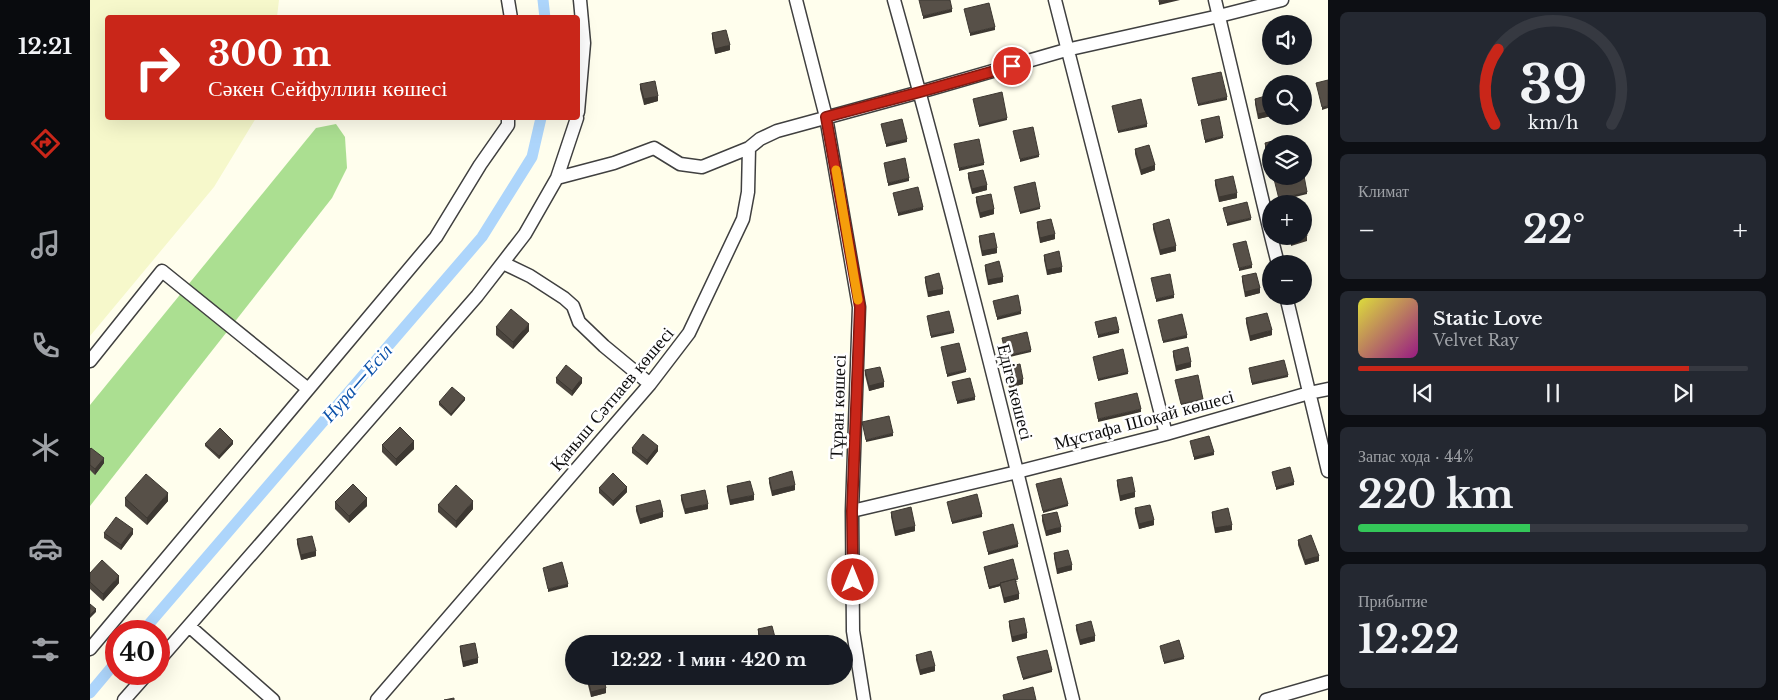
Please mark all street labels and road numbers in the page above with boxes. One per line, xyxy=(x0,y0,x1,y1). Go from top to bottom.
street label: Қаныш Сәтпаев көшесі xyxy=(545,323,679,475)
street label: Едіге көшесі xyxy=(992,342,1038,442)
street label: Тұран көшесі xyxy=(825,354,851,460)
street label: Мұстафа Шоқай көшесі xyxy=(1052,385,1236,455)

